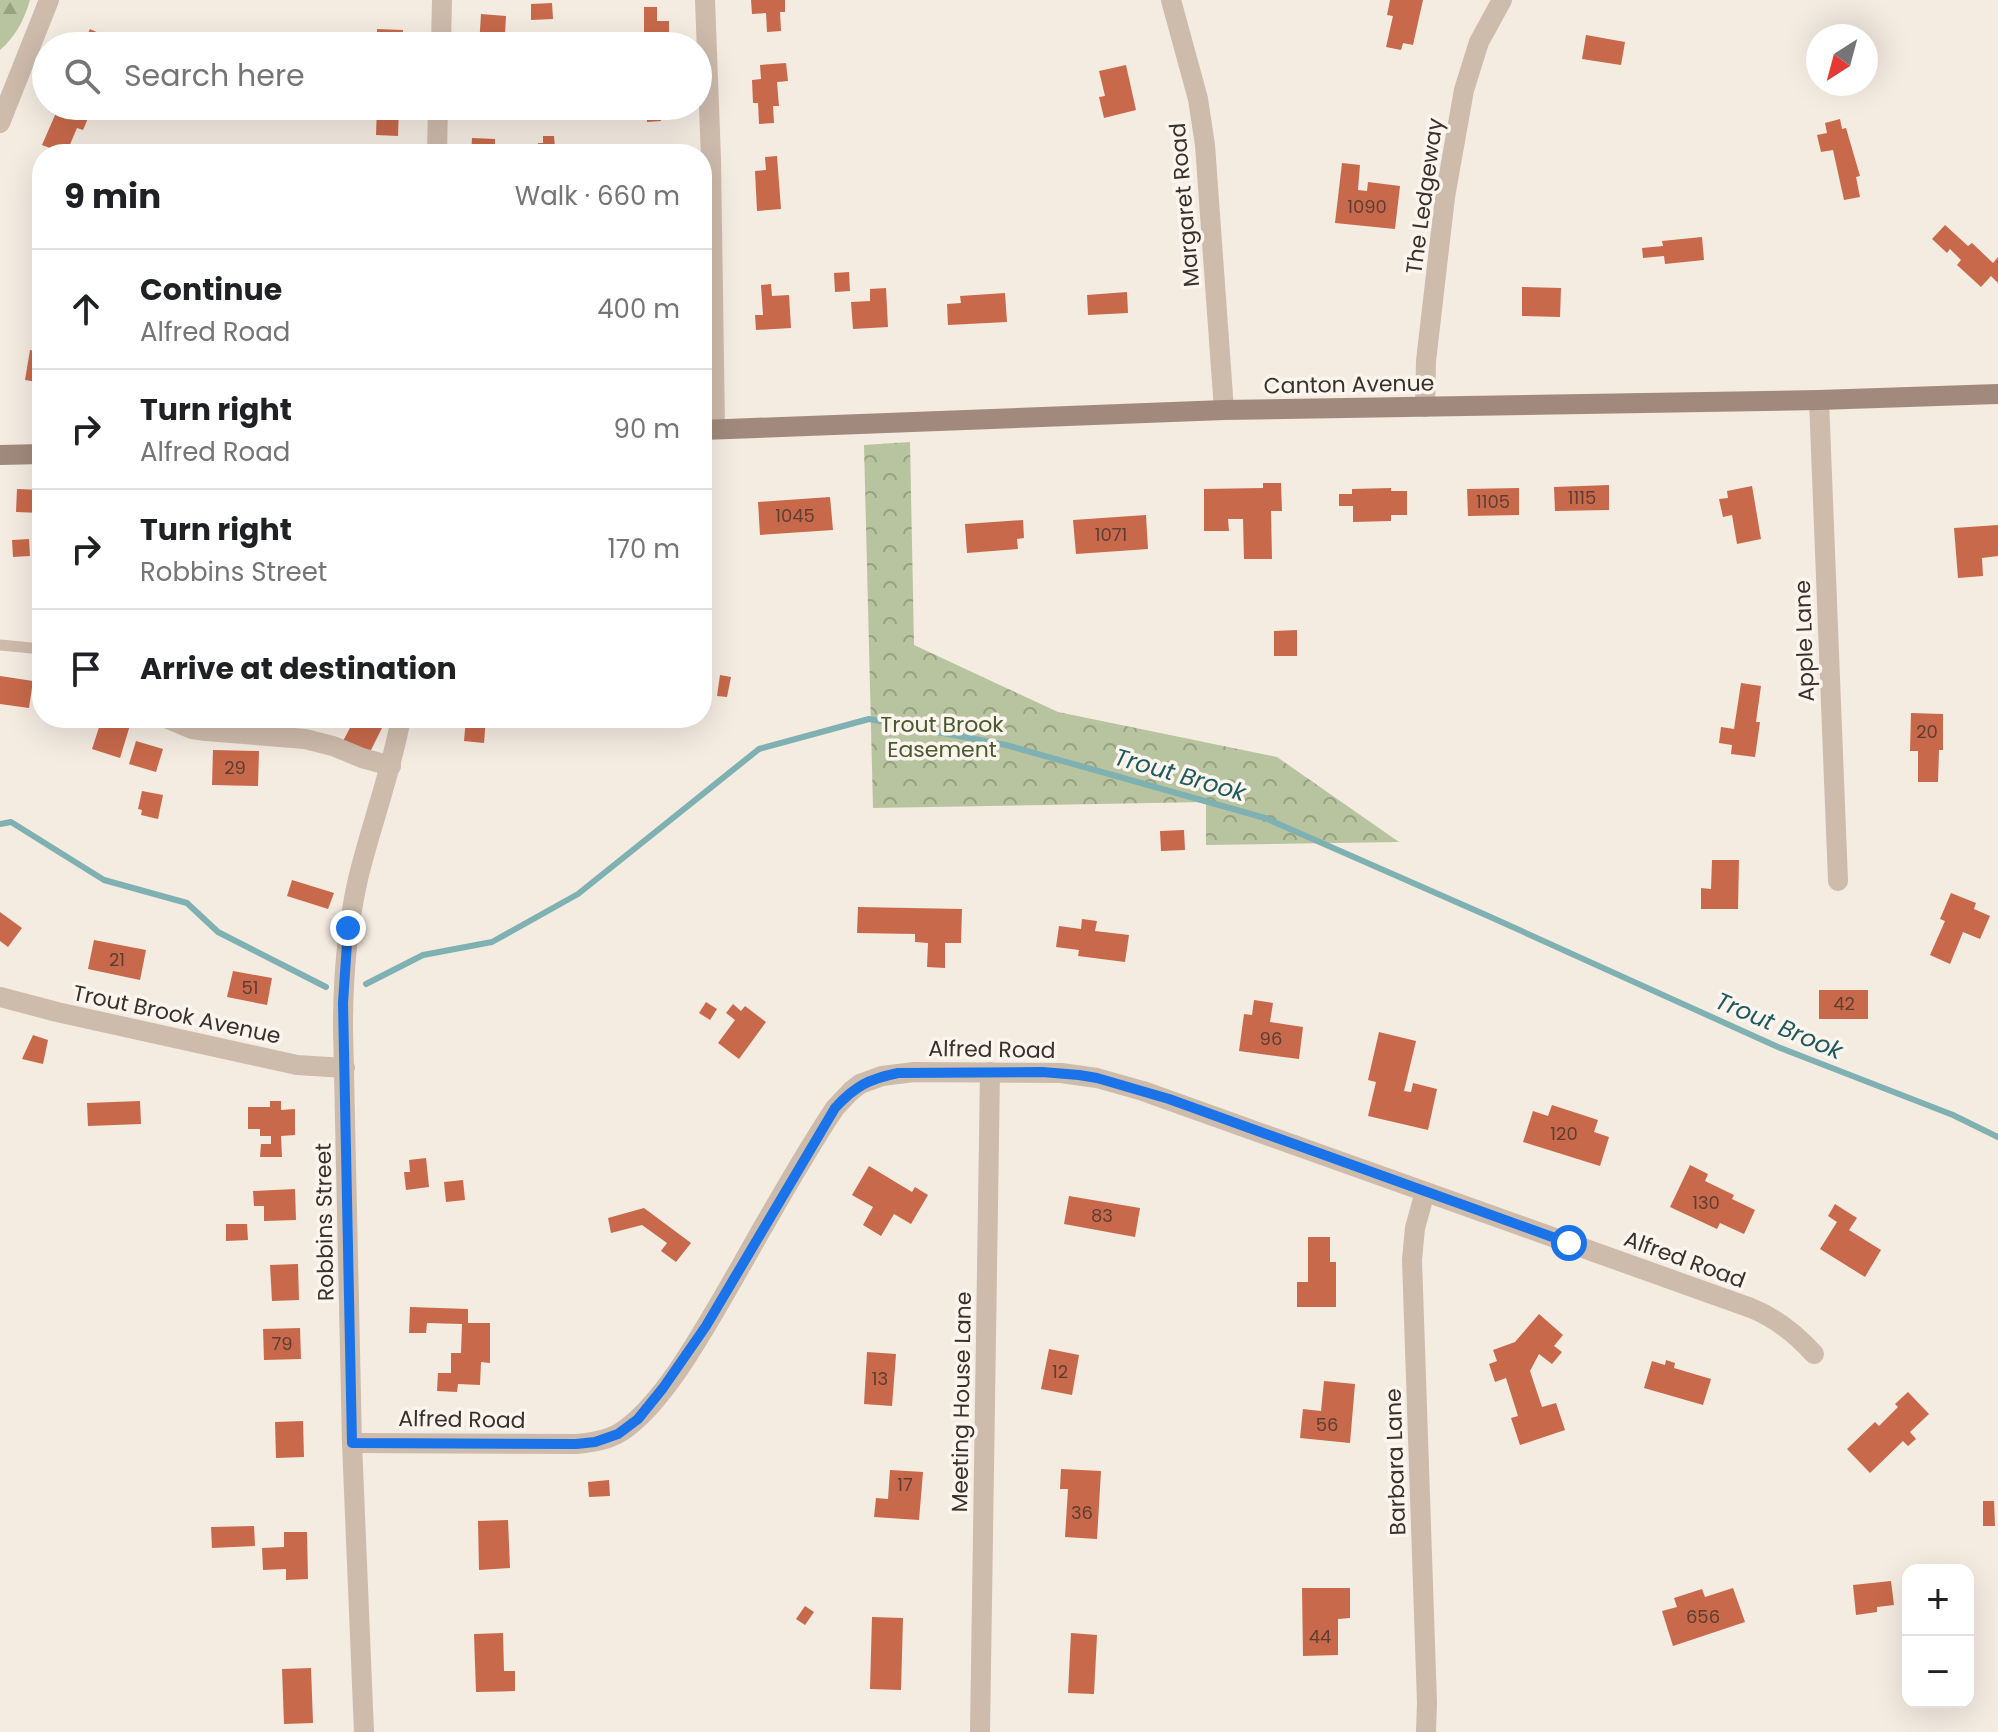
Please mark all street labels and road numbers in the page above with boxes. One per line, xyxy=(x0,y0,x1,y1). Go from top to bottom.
street label: The Ledgeway xyxy=(1398,115,1451,276)
street label: Margaret Road xyxy=(1162,122,1207,288)
street label: Canton Avenue xyxy=(1263,368,1435,401)
street label: Apple Lane xyxy=(1787,580,1822,702)
street label: Trout Brook Avenue xyxy=(70,977,284,1052)
street label: Alfred Road xyxy=(928,1033,1056,1066)
street label: Robbins Street xyxy=(308,1142,341,1301)
street label: Alfred Road xyxy=(1620,1223,1750,1296)
street label: Meeting House Lane xyxy=(944,1291,979,1513)
street label: Barbara Lane xyxy=(1377,1388,1414,1536)
street label: Alfred Road xyxy=(398,1403,526,1436)

